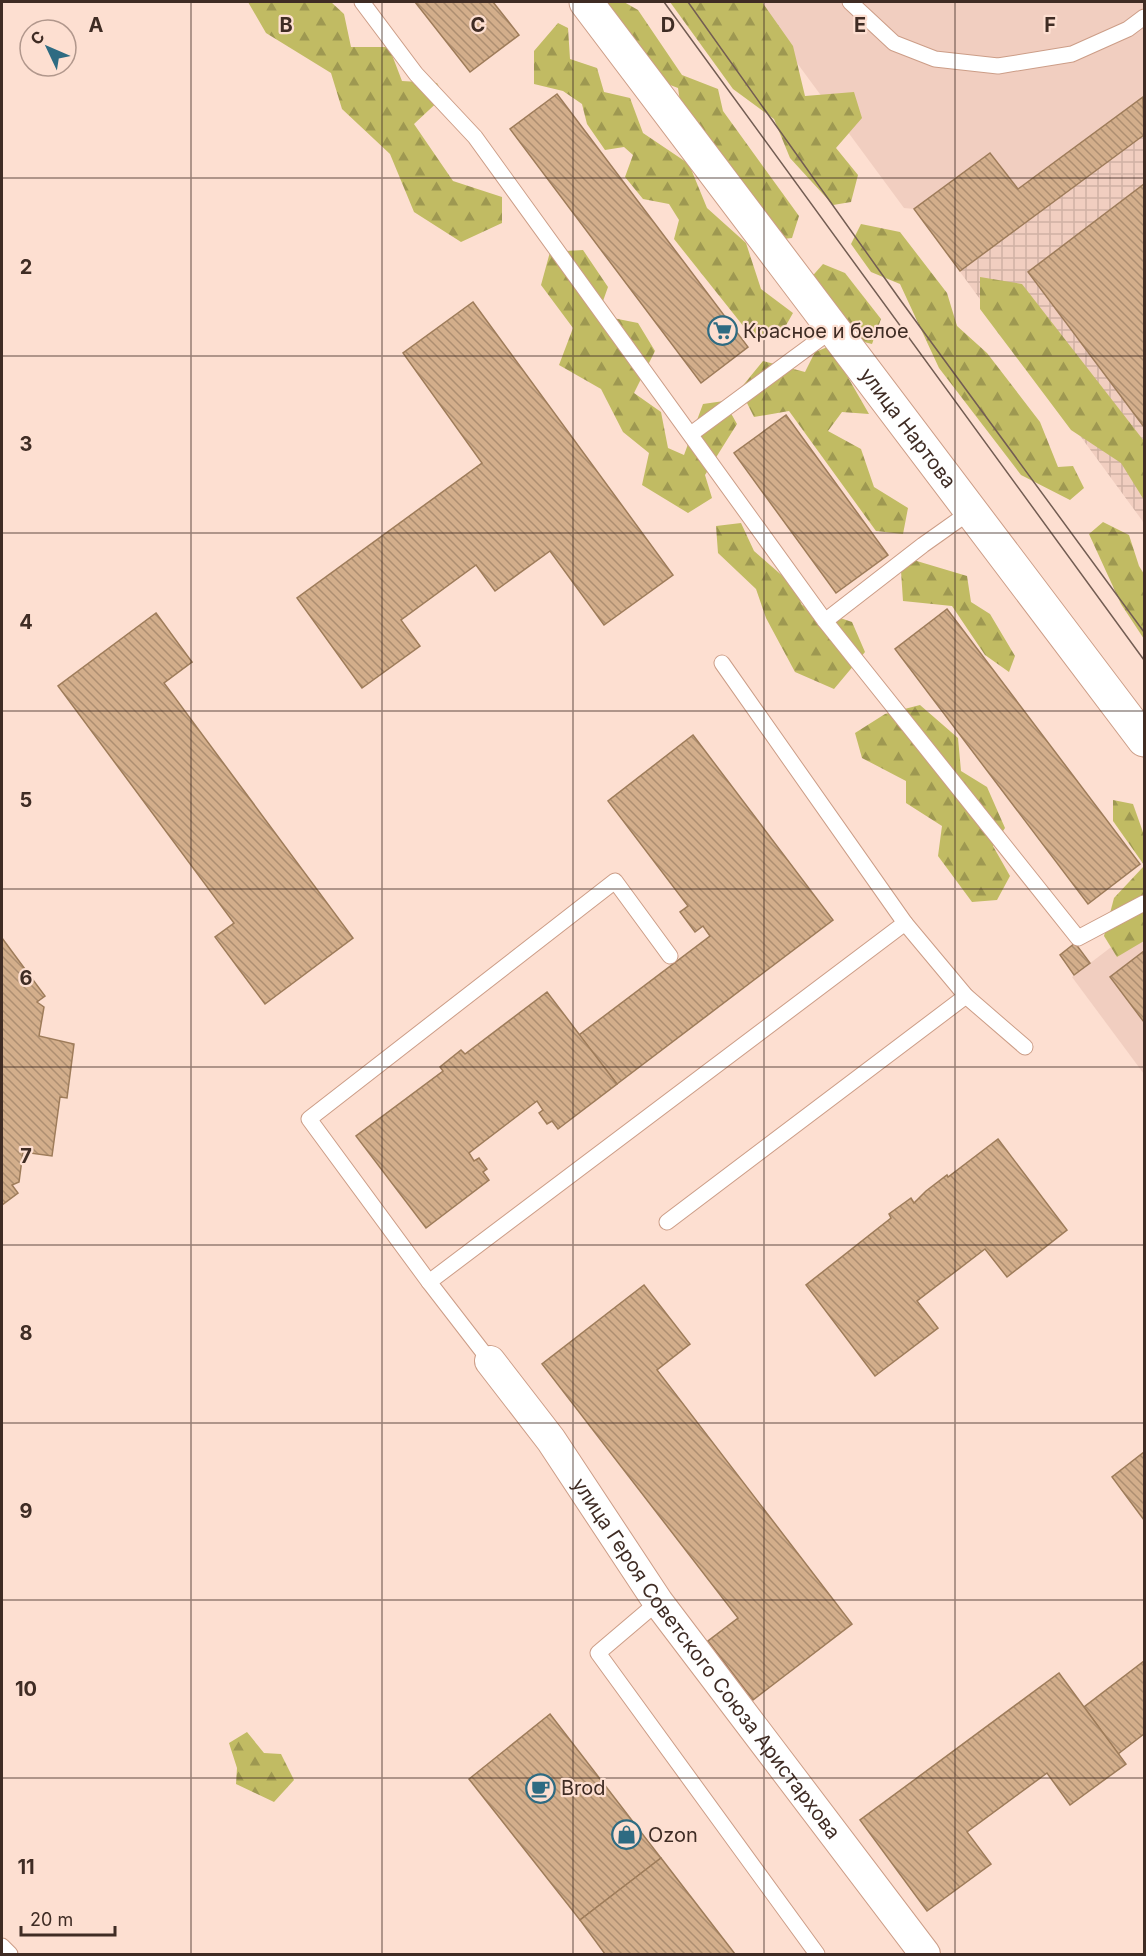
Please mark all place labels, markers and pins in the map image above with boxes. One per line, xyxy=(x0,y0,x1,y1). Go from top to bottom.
supermarket icon: Красное и белое xyxy=(706,315,738,347)
place label: Красное и белое xyxy=(743,319,909,343)
cafe icon: Brod xyxy=(524,1772,556,1804)
place label: Brod xyxy=(561,1776,606,1800)
shop icon: Ozon xyxy=(611,1819,643,1851)
place label: Ozon xyxy=(648,1823,698,1847)

